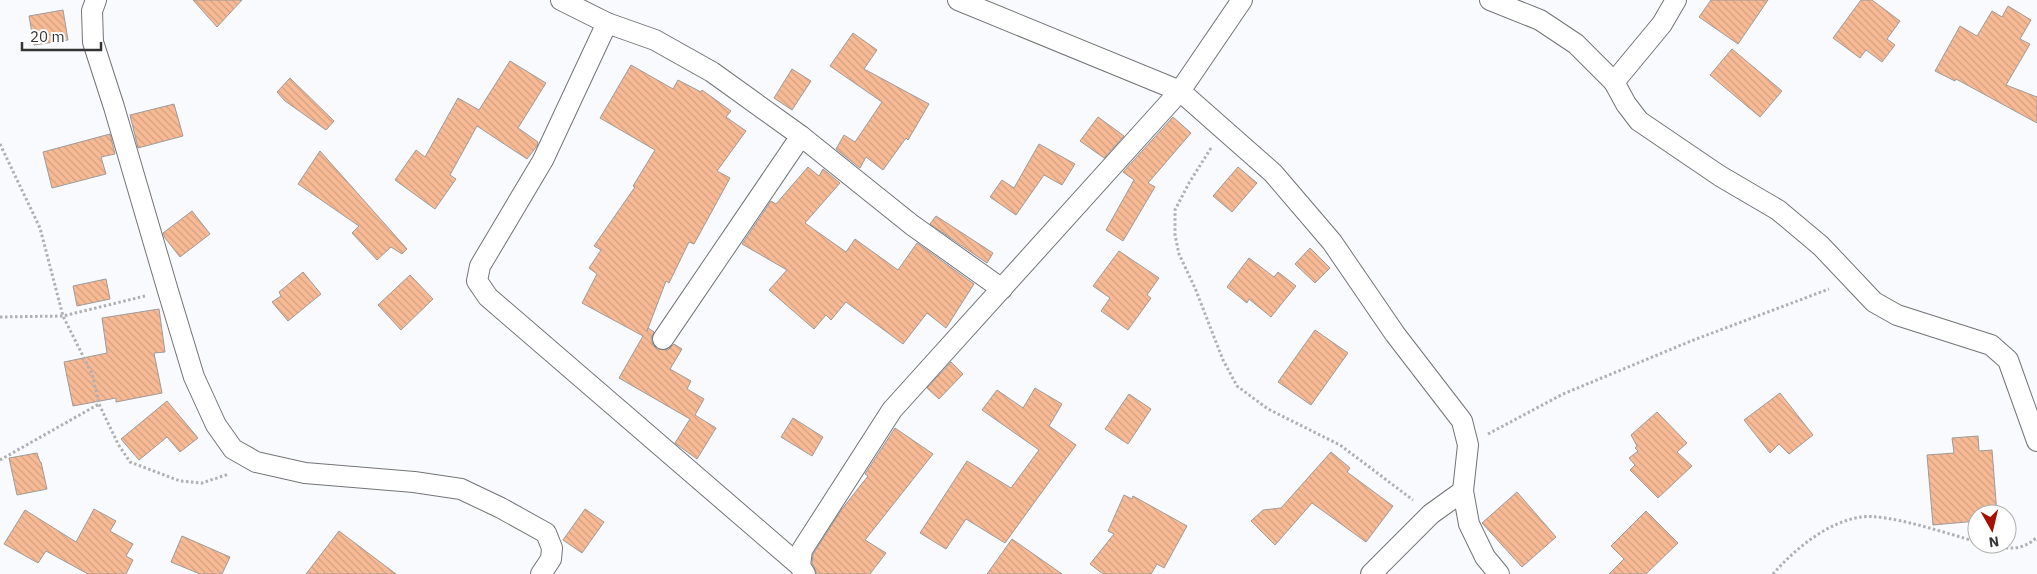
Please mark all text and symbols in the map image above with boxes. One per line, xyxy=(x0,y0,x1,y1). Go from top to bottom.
scale bar xyxy=(22,20,101,52)
text: 20 m xyxy=(30,27,65,46)
north arrow xyxy=(1967,504,2017,554)
text: N xyxy=(1988,532,2000,551)

